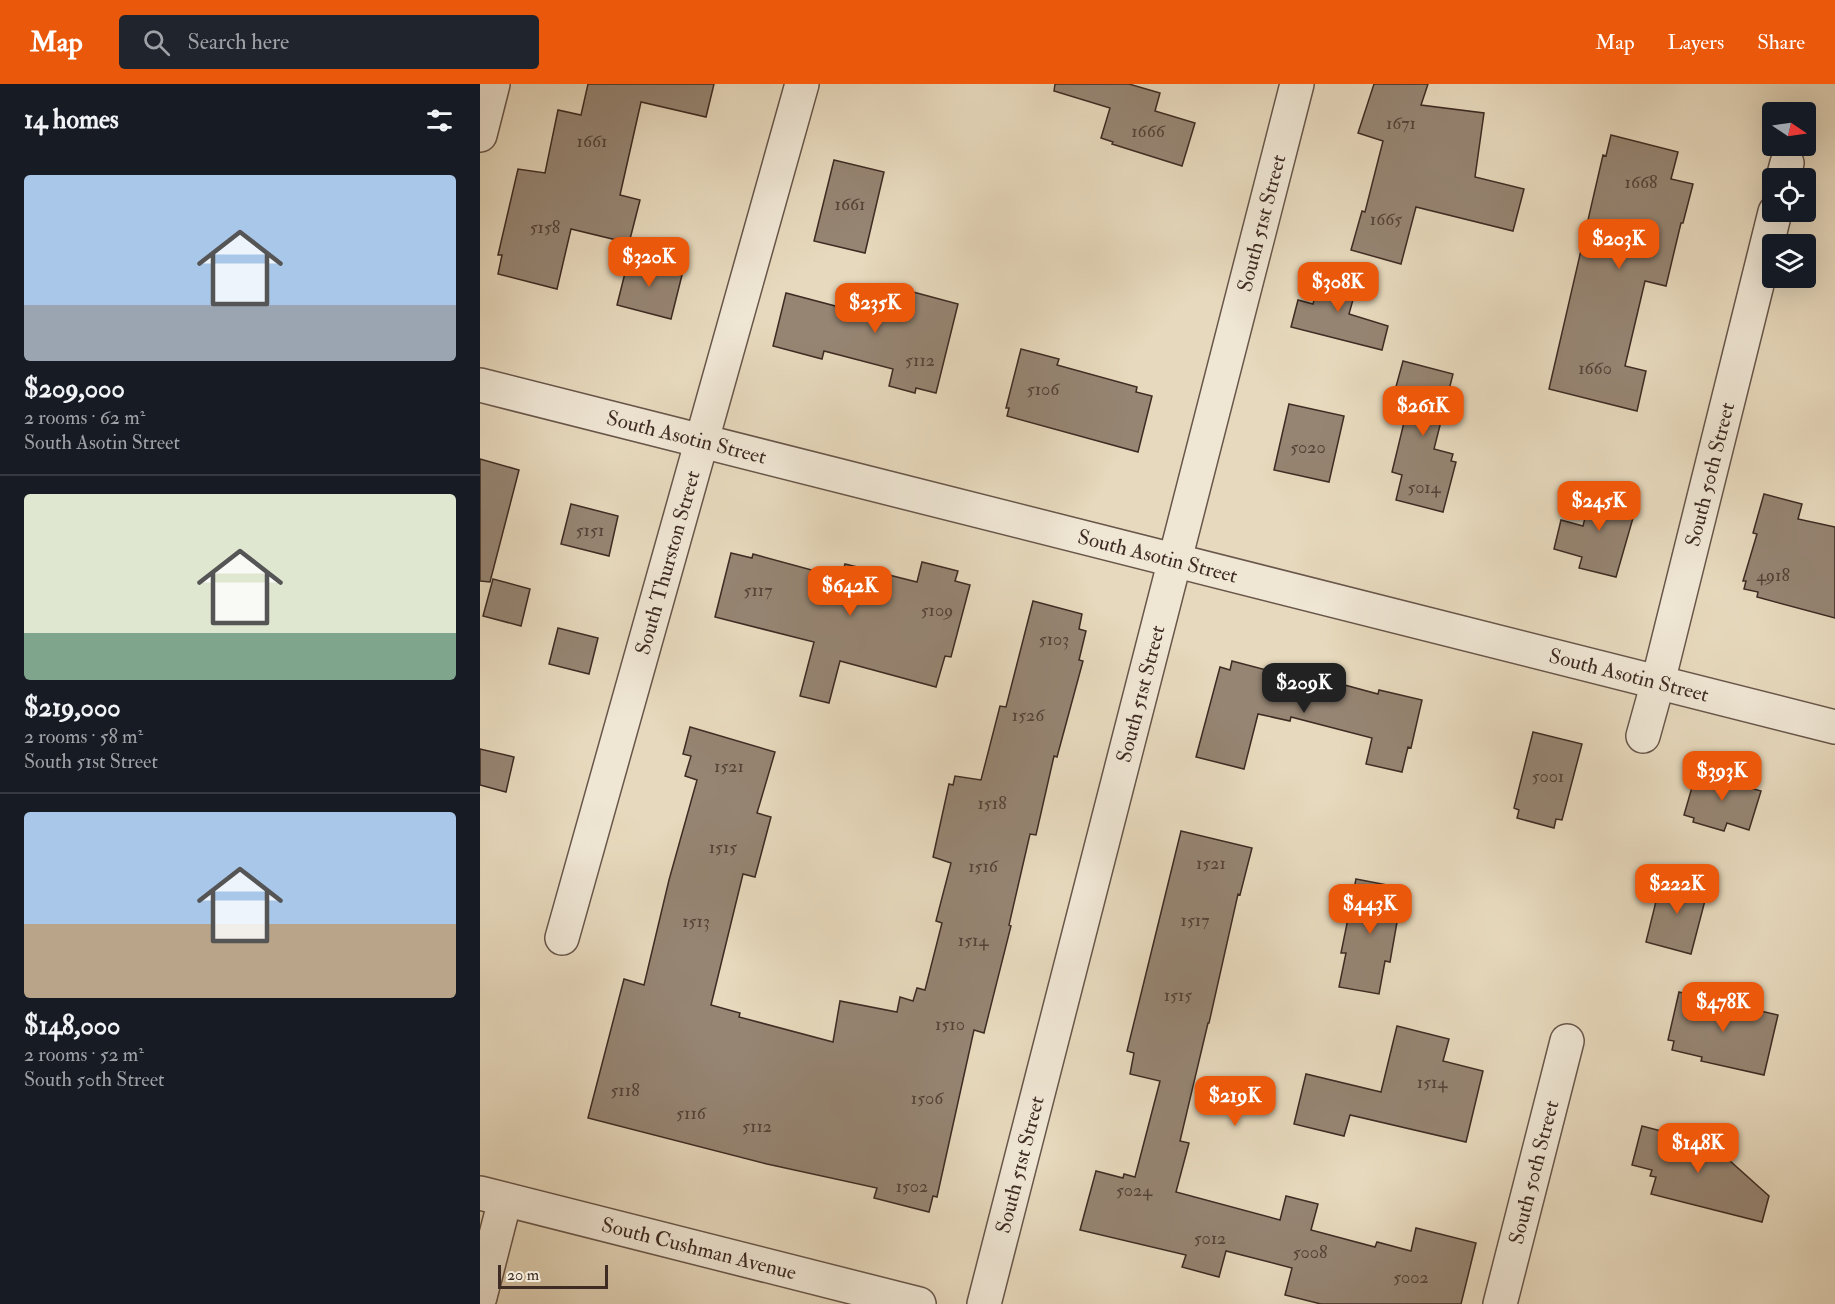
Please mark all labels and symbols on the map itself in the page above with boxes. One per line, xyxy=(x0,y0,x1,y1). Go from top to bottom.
north arrow xyxy=(1762,102,1816,156)
house number: 1671 xyxy=(1386,112,1416,135)
house number: 1666 xyxy=(1131,120,1166,143)
house number: 1661 xyxy=(577,130,607,153)
street label: South 51st Street xyxy=(1231,151,1292,295)
house number: 1668 xyxy=(1625,171,1657,194)
house number: 1661 xyxy=(835,193,865,216)
house number: 1665 xyxy=(1370,208,1402,231)
house number: 5158 xyxy=(530,216,560,239)
pin: $203K xyxy=(1577,219,1661,270)
pin: $320K xyxy=(607,237,691,288)
pin: $308K xyxy=(1296,262,1380,313)
pin: $235K xyxy=(833,283,917,334)
house number: 5112 xyxy=(905,349,935,372)
house number: 1660 xyxy=(1578,357,1612,380)
house number: 5106 xyxy=(1027,378,1060,401)
pin: $261K xyxy=(1381,386,1465,437)
street label: South 50th Street xyxy=(1679,399,1741,549)
street label: South Asotin Street xyxy=(604,404,769,470)
house number: 5020 xyxy=(1290,436,1326,459)
street label: South Thurston Street xyxy=(629,467,706,658)
house number: 5014 xyxy=(1408,476,1442,499)
pin: $245K xyxy=(1557,481,1641,532)
house number: 5151 xyxy=(576,519,604,542)
street label: South Asotin Street xyxy=(1075,523,1241,589)
house number: 4918 xyxy=(1756,564,1790,587)
pin: $642K xyxy=(808,566,892,617)
house number: 5117 xyxy=(743,579,773,602)
house number: 5109 xyxy=(921,599,953,622)
street label: South 51st Street xyxy=(1110,622,1171,765)
house number: 5103 xyxy=(1039,628,1069,651)
street label: South Asotin Street xyxy=(1546,642,1712,708)
pin: $209K xyxy=(1262,663,1346,714)
house number: 1526 xyxy=(1012,704,1045,727)
pin: $393K xyxy=(1680,751,1764,802)
house number: 1521 xyxy=(714,755,744,778)
house number: 5001 xyxy=(1532,765,1564,788)
house number: 1518 xyxy=(977,792,1007,815)
house number: 1515 xyxy=(709,836,737,859)
house number: 1521 xyxy=(1196,852,1226,875)
house number: 1516 xyxy=(968,855,999,878)
pin: $222K xyxy=(1635,864,1719,915)
pin: $443K xyxy=(1328,884,1412,935)
house number: 1517 xyxy=(1181,909,1209,932)
house number: 1513 xyxy=(682,910,710,933)
house number: 1514 xyxy=(958,929,989,952)
pin: $478K xyxy=(1681,982,1765,1033)
house number: 1515 xyxy=(1164,984,1192,1007)
house number: 1510 xyxy=(935,1013,965,1036)
house number: 1514 xyxy=(1417,1071,1448,1094)
pin: $219K xyxy=(1193,1076,1277,1127)
house number: 5118 xyxy=(610,1079,640,1102)
house number: 1506 xyxy=(911,1087,944,1110)
street label: South 51st Street xyxy=(989,1093,1050,1236)
street label: South 50th Street xyxy=(1502,1097,1565,1247)
house number: 5116 xyxy=(676,1102,707,1125)
house number: 5112 xyxy=(742,1115,772,1138)
pin: $148K xyxy=(1656,1123,1740,1174)
house number: 1502 xyxy=(896,1175,928,1198)
house number: 5024 xyxy=(1116,1179,1153,1202)
street label: South Cushman Avenue xyxy=(599,1211,800,1286)
house number: 5012 xyxy=(1194,1227,1226,1250)
house number: 5008 xyxy=(1293,1241,1327,1264)
scale bar xyxy=(498,1262,608,1290)
house number: 5002 xyxy=(1393,1266,1429,1289)

